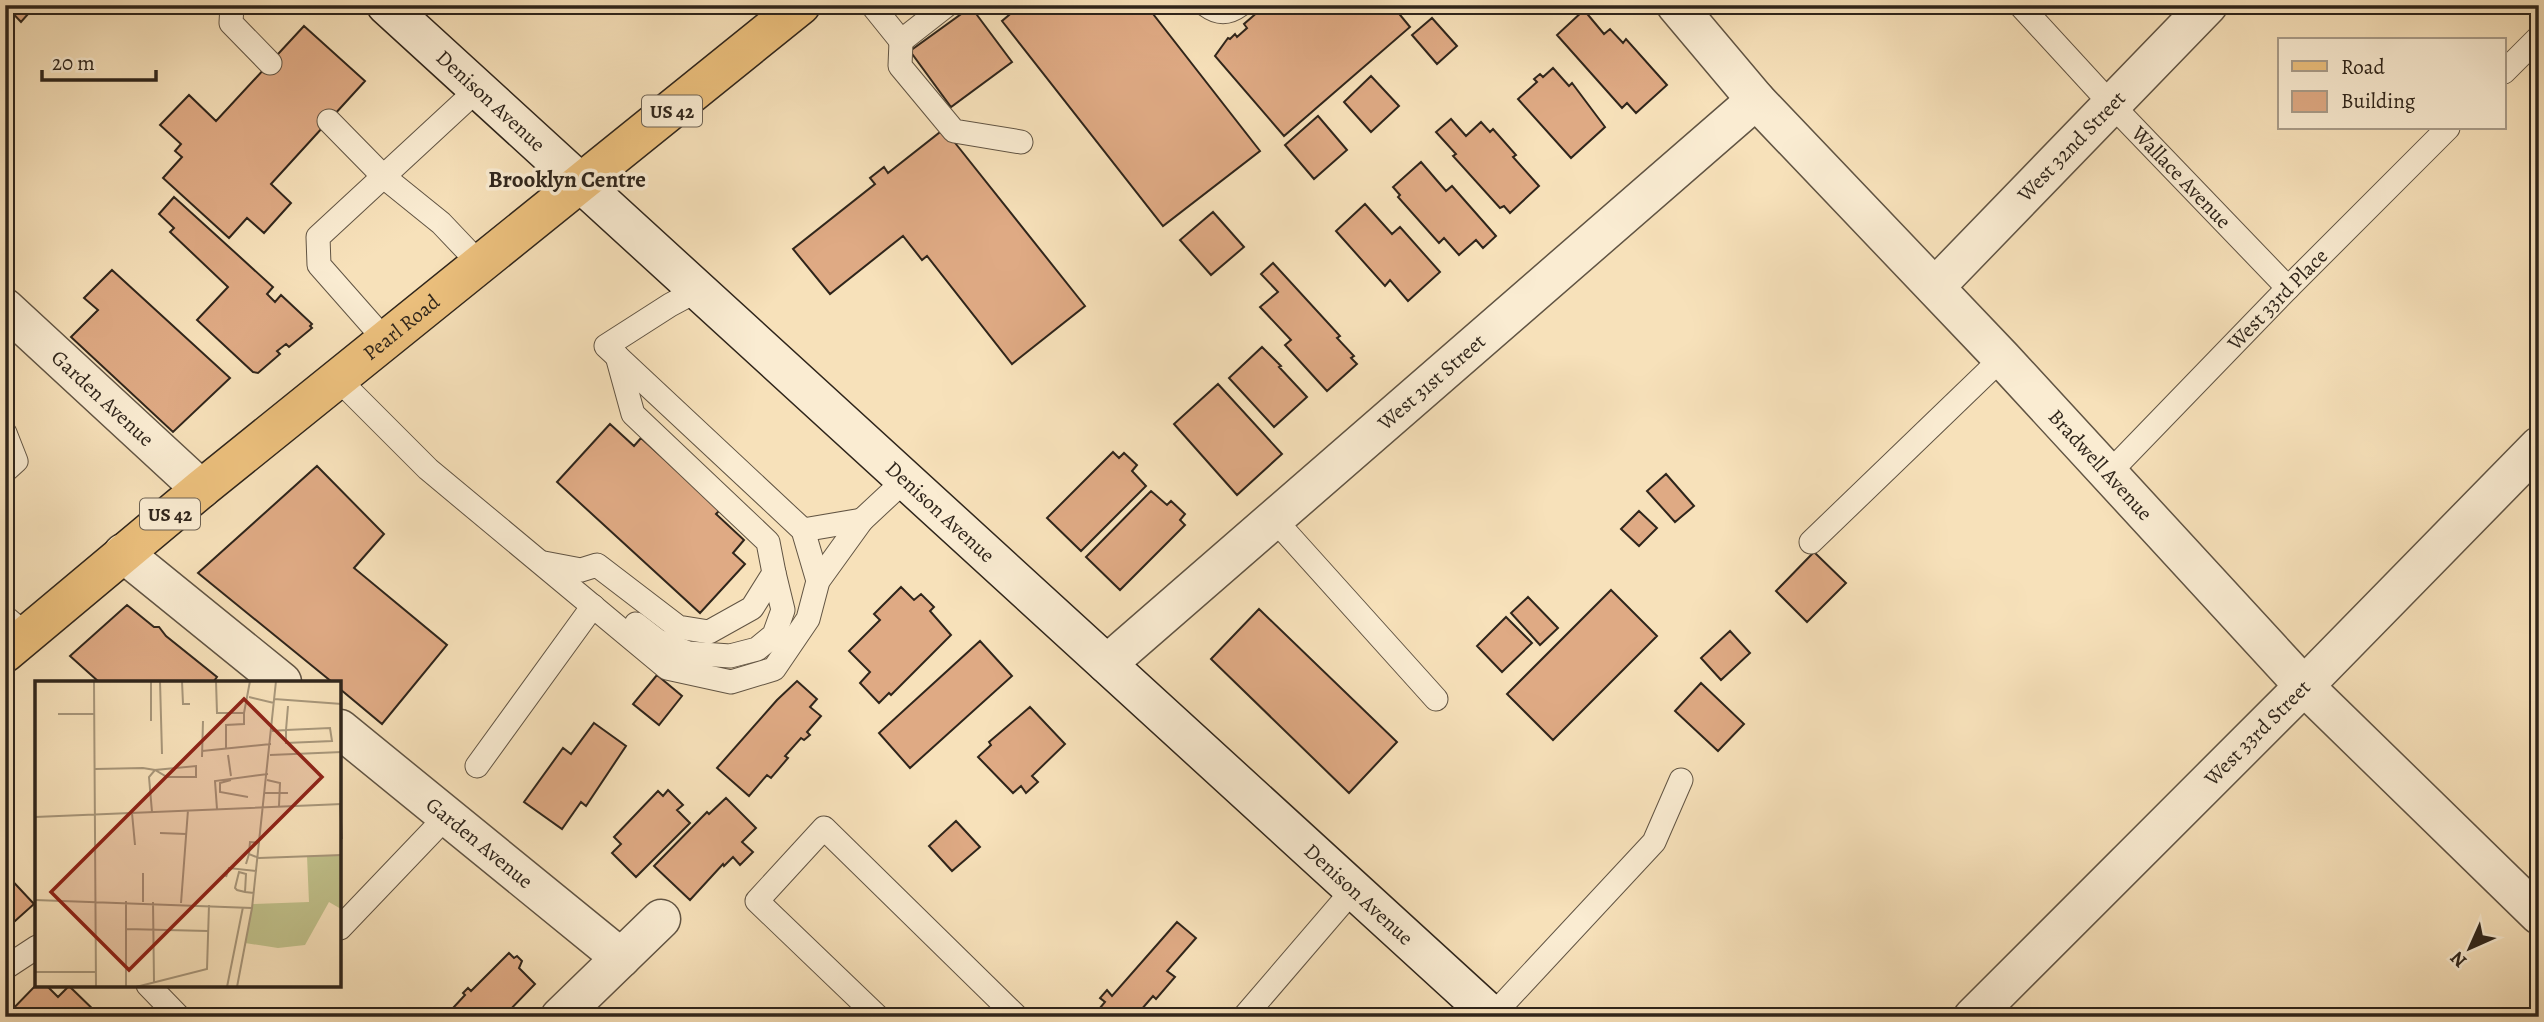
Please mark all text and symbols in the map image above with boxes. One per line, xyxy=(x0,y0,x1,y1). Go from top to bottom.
scale bar xyxy=(42,38,156,82)
legend xyxy=(2278,38,2506,130)
street label: Denison Avenue xyxy=(430,44,551,158)
text: 20 m xyxy=(52,49,95,77)
text: Road xyxy=(2341,53,2385,81)
street label: West 32nd Street xyxy=(2010,85,2132,209)
text: Building xyxy=(2341,87,2416,115)
road number: US 42 xyxy=(642,96,702,127)
street label: Wallace Avenue xyxy=(2125,119,2237,235)
district label: Brooklyn Centre xyxy=(488,164,646,195)
street label: West 33rd Place xyxy=(2221,242,2334,357)
street label: Pearl Road xyxy=(357,287,446,367)
street label: West 31st Street xyxy=(1371,327,1491,437)
street label: Garden Avenue xyxy=(45,344,160,453)
street label: Bradwell Avenue xyxy=(2042,403,2159,527)
street label: Denison Avenue xyxy=(880,455,1001,569)
road number: US 42 xyxy=(140,499,200,530)
street label: West 33rd Street xyxy=(2197,674,2317,793)
inset map xyxy=(35,681,341,987)
street label: Garden Avenue xyxy=(420,791,539,895)
street label: Denison Avenue xyxy=(1298,837,1419,951)
north arrow xyxy=(2436,914,2506,984)
text: N xyxy=(2444,945,2473,973)

